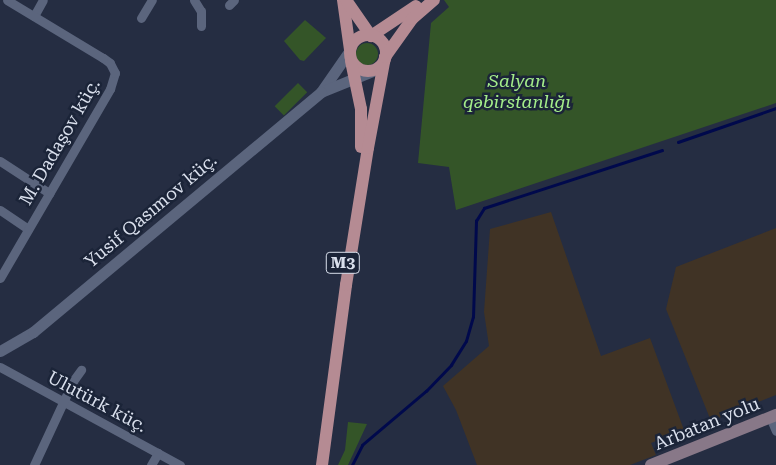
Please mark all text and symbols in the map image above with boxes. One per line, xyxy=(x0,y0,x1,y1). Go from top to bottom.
park label: Salyan qəbirstanlığı xyxy=(463,71,571,114)
street label: M. Dadaşov küç. xyxy=(15,75,105,209)
street label: Yusif Qasımov küç. xyxy=(81,149,221,273)
road number: M3 xyxy=(326,250,360,276)
street label: Ulutürk küç. xyxy=(44,367,150,437)
street label: Arbatan yolu xyxy=(651,393,763,455)

